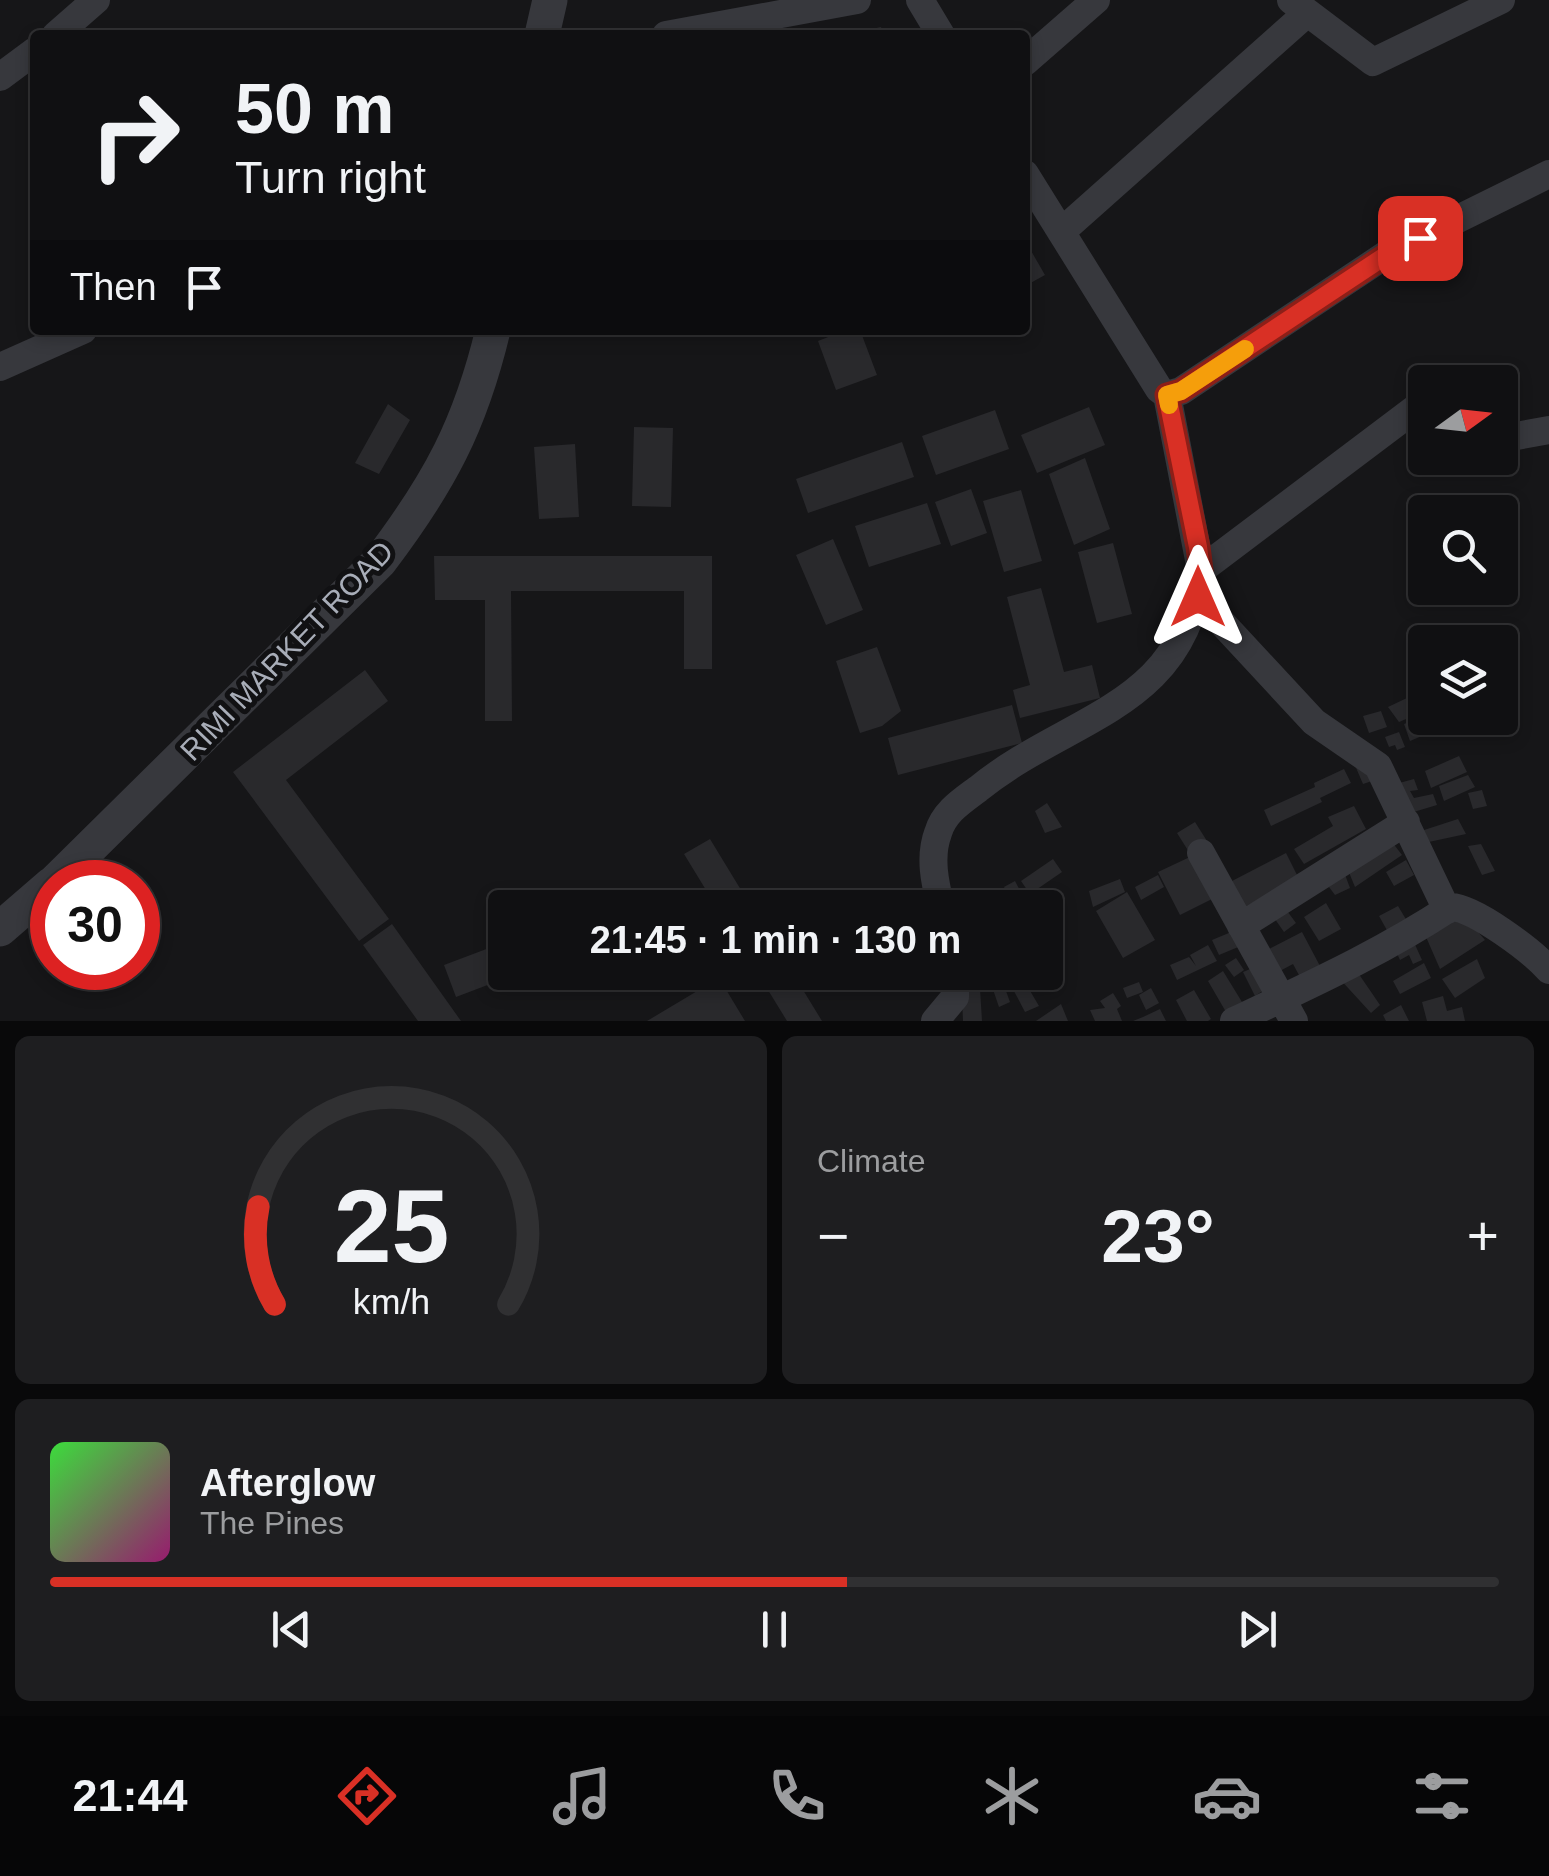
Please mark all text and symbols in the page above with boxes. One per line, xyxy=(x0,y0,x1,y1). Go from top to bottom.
icon: right xyxy=(70,70,200,200)
text: 50 m xyxy=(235,70,395,148)
text: Turn right xyxy=(235,152,426,203)
pin xyxy=(1378,196,1463,281)
icon: arrive xyxy=(1393,211,1448,266)
icon: arrive xyxy=(177,260,232,315)
text: Then xyxy=(70,266,157,308)
north arrow xyxy=(1408,365,1518,475)
map controls xyxy=(1408,365,1518,735)
button: search xyxy=(1408,495,1518,605)
street label: RIMI MARKET ROAD xyxy=(174,534,400,767)
position arrow xyxy=(1146,545,1250,649)
button: layers xyxy=(1408,625,1518,735)
speed limit sign: 30 xyxy=(30,860,160,990)
text: 21:45 · 1 min · 130 m xyxy=(590,919,961,961)
text: Climate xyxy=(817,1143,925,1179)
text: 25 xyxy=(333,1168,449,1284)
text: 23° xyxy=(1101,1194,1215,1278)
text: − xyxy=(817,1205,849,1267)
text: + xyxy=(1467,1205,1499,1267)
text: km/h xyxy=(352,1282,430,1322)
text: Afterglow xyxy=(200,1462,375,1504)
text: The Pines xyxy=(200,1505,344,1541)
icon: previous xyxy=(264,1602,319,1657)
icon: pause xyxy=(747,1602,802,1657)
icon: next xyxy=(1230,1602,1285,1657)
icon: directions xyxy=(332,1761,402,1831)
icon: music xyxy=(547,1761,617,1831)
icon: phone xyxy=(762,1761,832,1831)
icon: climate xyxy=(977,1761,1047,1831)
icon: car xyxy=(1192,1761,1262,1831)
icon: filters xyxy=(1407,1761,1477,1831)
text: 21:44 xyxy=(72,1770,188,1821)

